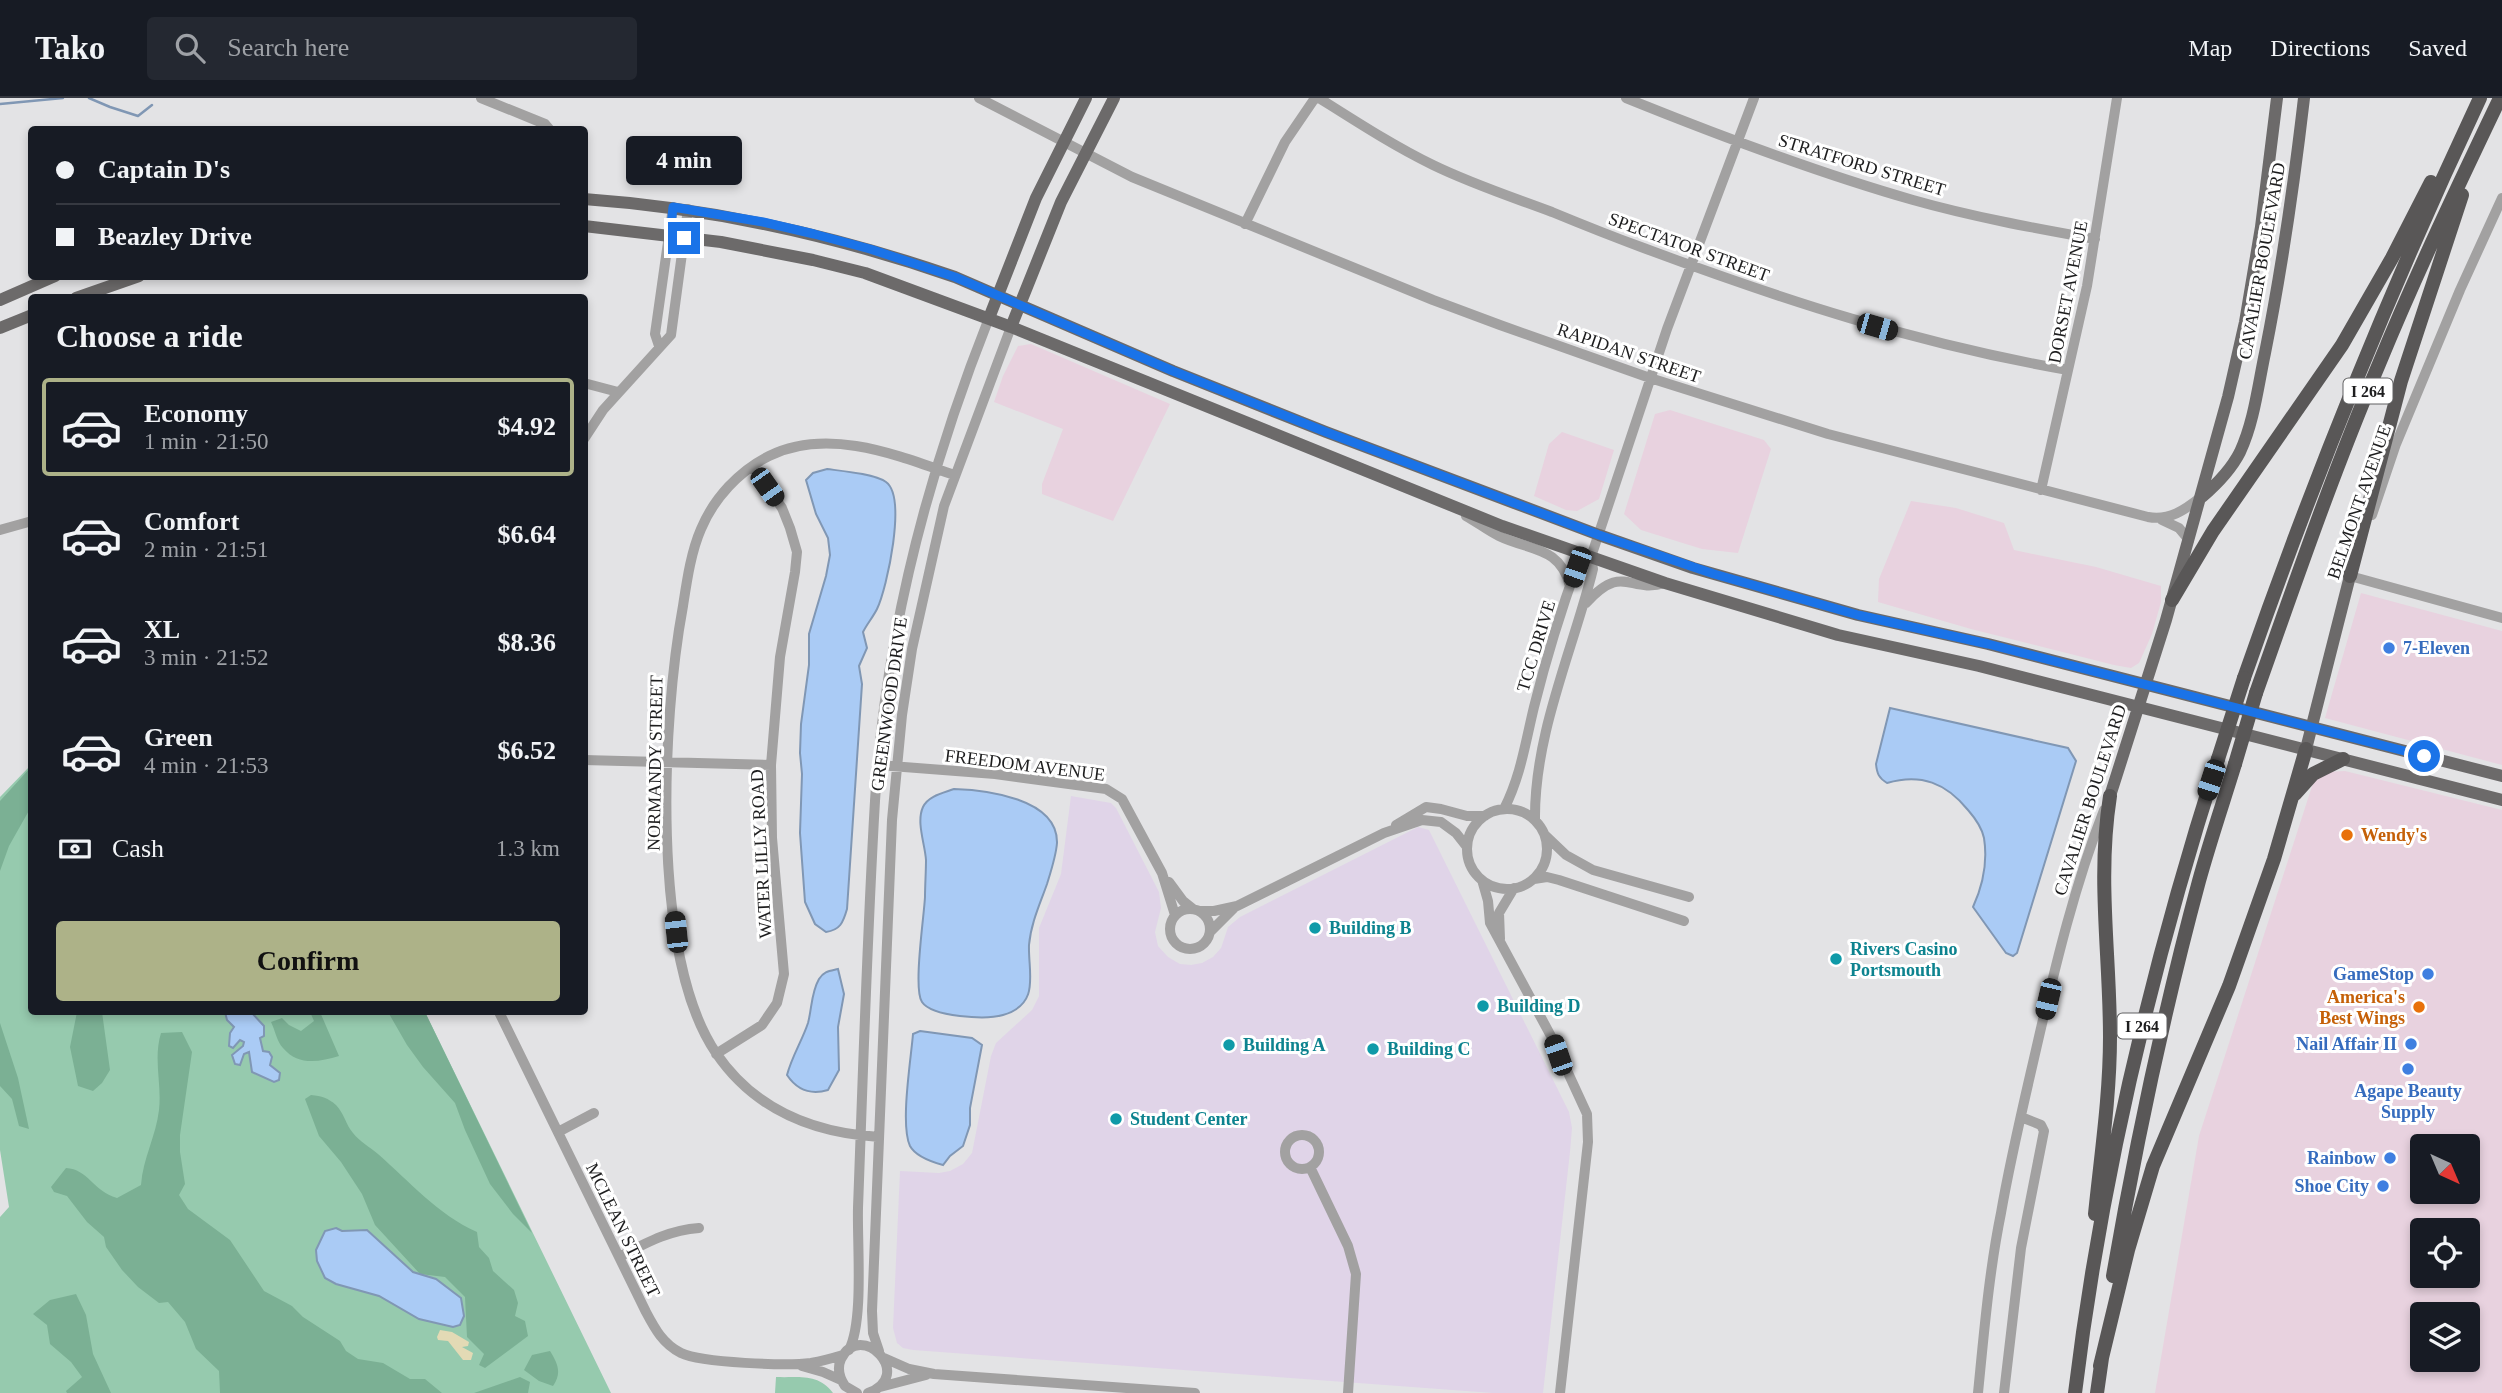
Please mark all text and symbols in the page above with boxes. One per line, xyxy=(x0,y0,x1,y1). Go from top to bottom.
search box xyxy=(147,17,637,80)
icon: search xyxy=(171,29,209,67)
text: Tako xyxy=(35,30,105,66)
text: Search here xyxy=(227,33,349,62)
text: Map xyxy=(2188,35,2232,61)
text: Directions xyxy=(2270,35,2370,61)
text: Saved xyxy=(2408,35,2467,61)
street label: STRATFORD STREET xyxy=(1776,130,1948,200)
callout: 4 min xyxy=(626,136,742,186)
text: 4 min xyxy=(656,148,712,173)
text: Captain D's xyxy=(98,155,230,184)
street label: CAVALIER BOULEVARD xyxy=(2235,161,2289,361)
street label: SPECTATOR STREET xyxy=(1606,209,1772,285)
street label: DORSET AVENUE xyxy=(2044,219,2092,365)
text: Beazley Drive xyxy=(98,222,252,251)
route end xyxy=(668,222,700,254)
car xyxy=(1854,311,1901,343)
text: Choose a ride xyxy=(56,318,243,354)
street label: RAPIDAN STREET xyxy=(1555,319,1703,387)
road number: I 264 xyxy=(2344,378,2392,404)
icon: car xyxy=(60,396,123,459)
text: Economy xyxy=(144,399,248,428)
text: $4.92 xyxy=(498,412,556,441)
street label: BELMONT AVENUE xyxy=(2323,422,2395,582)
text: 1 min · 21:50 xyxy=(144,429,269,454)
car xyxy=(747,464,788,510)
icon: car xyxy=(60,504,123,567)
text: Comfort xyxy=(144,507,239,536)
text: $6.64 xyxy=(498,520,556,549)
text: 2 min · 21:51 xyxy=(144,537,269,562)
car xyxy=(1561,544,1594,590)
street label: TCC DRIVE xyxy=(1513,598,1559,694)
icon: car xyxy=(60,612,123,675)
text: XL xyxy=(144,615,180,644)
street label: GREENWOOD DRIVE xyxy=(867,616,911,792)
text: $8.36 xyxy=(498,628,556,657)
place label: 7-Eleven xyxy=(2403,638,2470,658)
marker: 7-Eleven xyxy=(2381,640,2397,656)
text: 3 min · 21:52 xyxy=(144,645,269,670)
street label: NORMANDY STREET xyxy=(643,675,667,851)
street label: CAVALIER BOULEVARD xyxy=(2050,702,2130,898)
icon: car xyxy=(60,720,123,783)
text: Green xyxy=(144,723,213,752)
text: $6.52 xyxy=(498,736,556,765)
route start xyxy=(2408,740,2440,772)
street label: FREEDOM AVENUE xyxy=(944,745,1106,785)
text: 4 min · 21:53 xyxy=(144,753,269,778)
car xyxy=(2195,757,2228,803)
street label: WATER LILLY ROAD xyxy=(747,769,775,939)
place label: Wendy's xyxy=(2361,825,2427,845)
marker: Wendy's xyxy=(2339,827,2355,843)
icon: cash xyxy=(56,830,94,868)
text: Cash xyxy=(112,834,164,863)
text: 1.3 km xyxy=(496,836,560,861)
car xyxy=(664,910,689,954)
place label: Building B xyxy=(1329,918,1412,938)
marker: Building B xyxy=(1307,920,1323,936)
button: Confirm xyxy=(56,921,560,1001)
place label: Rivers Casino Portsmouth xyxy=(1850,939,1958,980)
marker: Rivers Casino Portsmouth xyxy=(1828,951,1844,967)
place label: GameStop xyxy=(2333,964,2414,984)
marker: GameStop xyxy=(2420,966,2436,982)
car xyxy=(2034,976,2063,1022)
place label: America's Best Wings xyxy=(2319,987,2405,1028)
place label: Building D xyxy=(1497,996,1581,1016)
marker: Building D xyxy=(1475,998,1491,1014)
marker: America's Best Wings xyxy=(2411,999,2427,1015)
road number: I 264 xyxy=(2118,1014,2166,1038)
car xyxy=(1542,1032,1575,1078)
place label: Nail Affair II xyxy=(2296,1034,2397,1054)
place label: Building A xyxy=(1243,1035,1326,1055)
marker: Nail Affair II xyxy=(2403,1036,2419,1052)
marker: Building A xyxy=(1221,1037,1237,1053)
place label: Building C xyxy=(1387,1039,1471,1059)
marker: Building C xyxy=(1365,1041,1381,1057)
marker: Agape Beauty Supply xyxy=(2400,1061,2416,1077)
place label: Agape Beauty Supply xyxy=(2354,1081,2462,1122)
place label: Student Center xyxy=(1130,1109,1248,1129)
marker: Student Center xyxy=(1108,1111,1124,1127)
north arrow xyxy=(2410,1134,2480,1204)
map controls xyxy=(2410,1134,2480,1372)
place label: Rainbow xyxy=(2307,1148,2376,1168)
marker: Rainbow xyxy=(2382,1150,2398,1166)
street label: MCLEAN STREET xyxy=(582,1160,664,1300)
place label: Shoe City xyxy=(2294,1176,2369,1196)
marker: Shoe City xyxy=(2375,1178,2391,1194)
button: locate xyxy=(2410,1218,2480,1288)
button: layers xyxy=(2410,1302,2480,1372)

